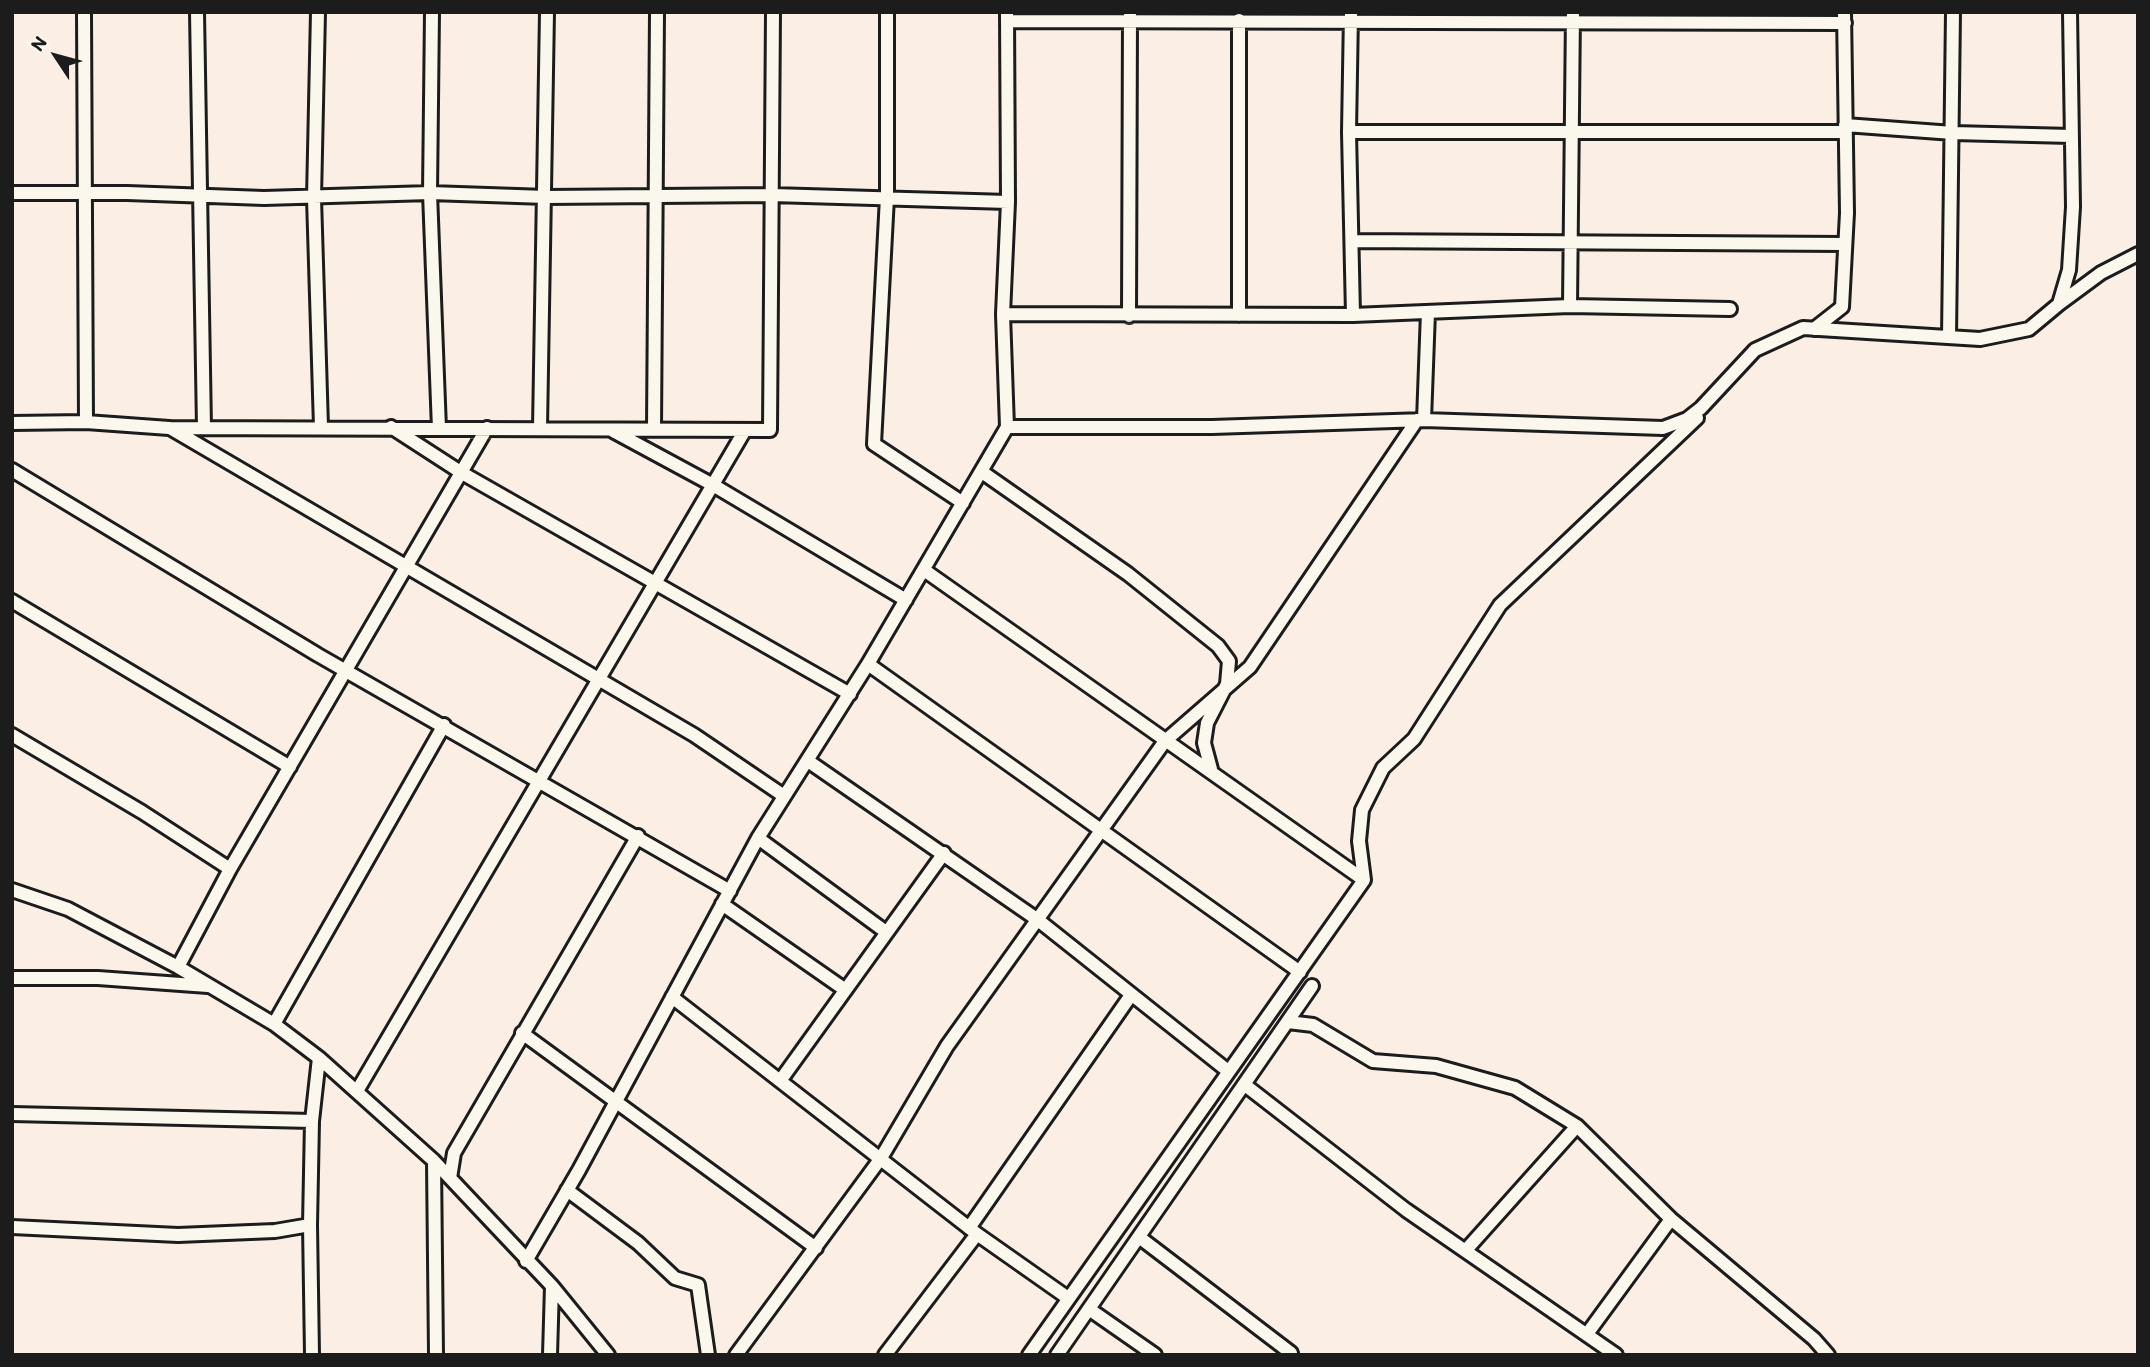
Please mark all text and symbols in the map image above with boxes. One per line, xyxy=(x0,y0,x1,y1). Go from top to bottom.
north arrow xyxy=(21,21,91,91)
text: N xyxy=(26,31,52,55)

